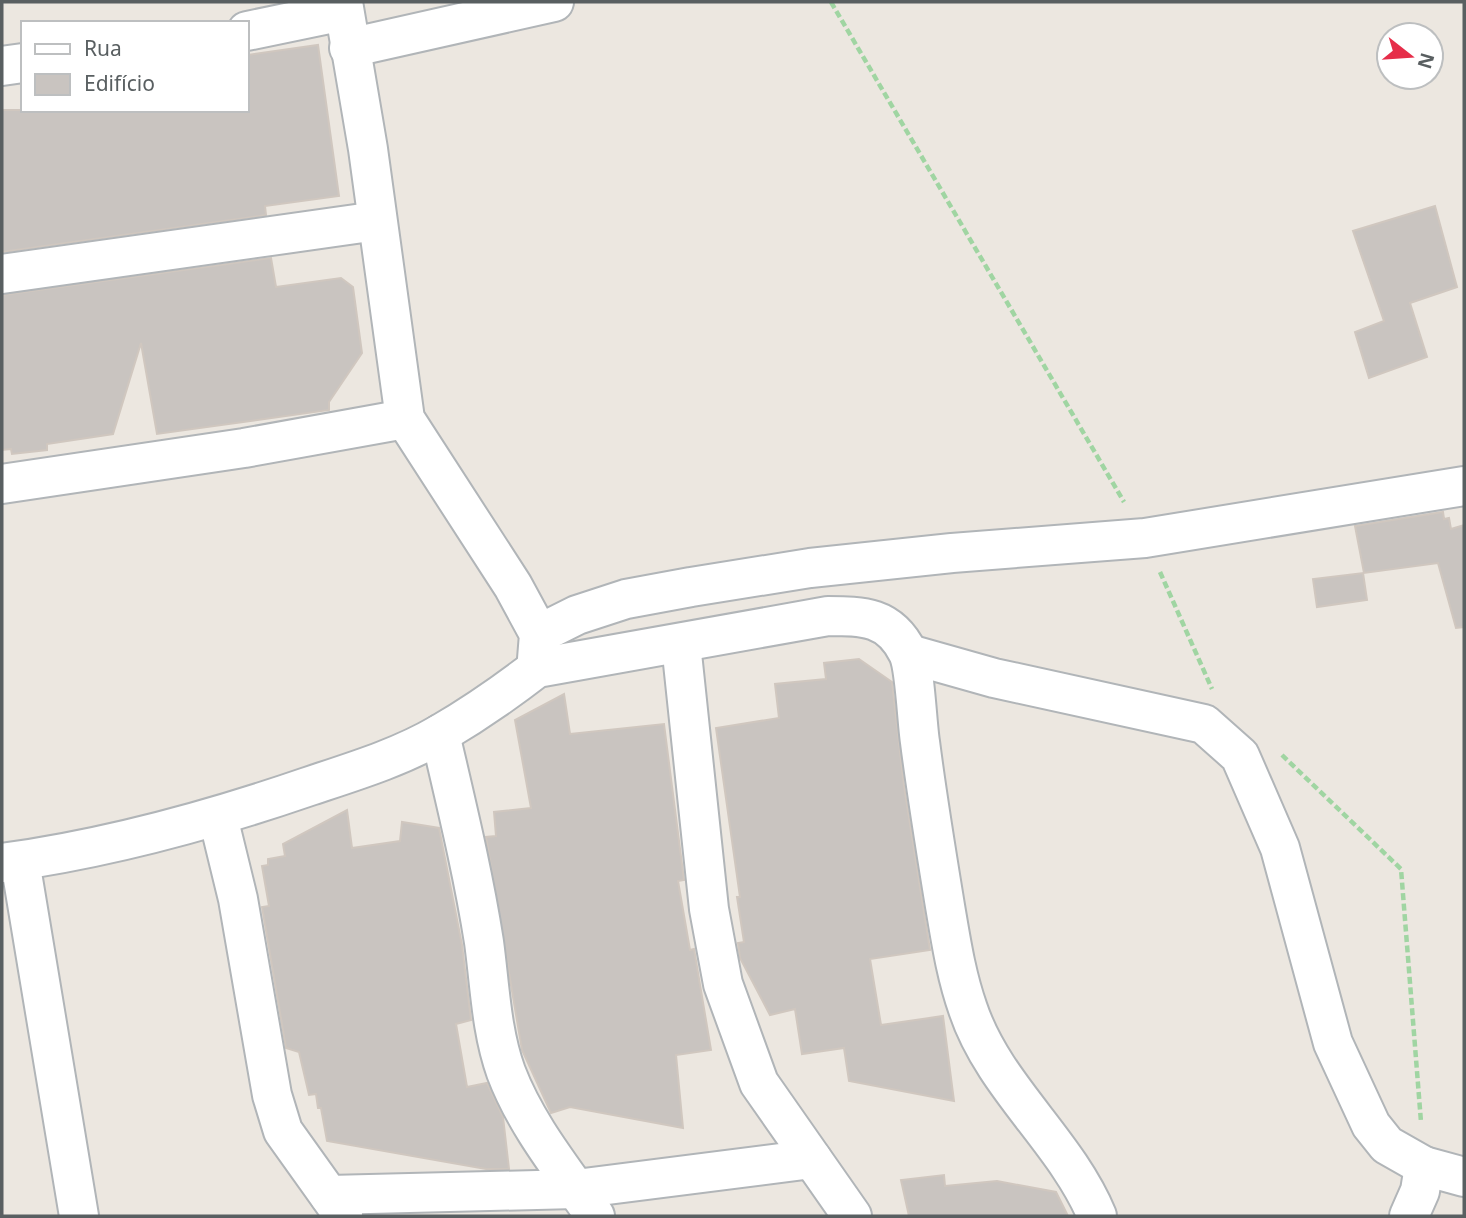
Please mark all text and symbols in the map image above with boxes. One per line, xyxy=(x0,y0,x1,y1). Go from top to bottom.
legend xyxy=(21,21,248,112)
north arrow xyxy=(1375,21,1445,91)
text: Rua xyxy=(84,34,122,62)
text: N xyxy=(1412,50,1441,72)
text: Edifício xyxy=(84,69,155,97)

